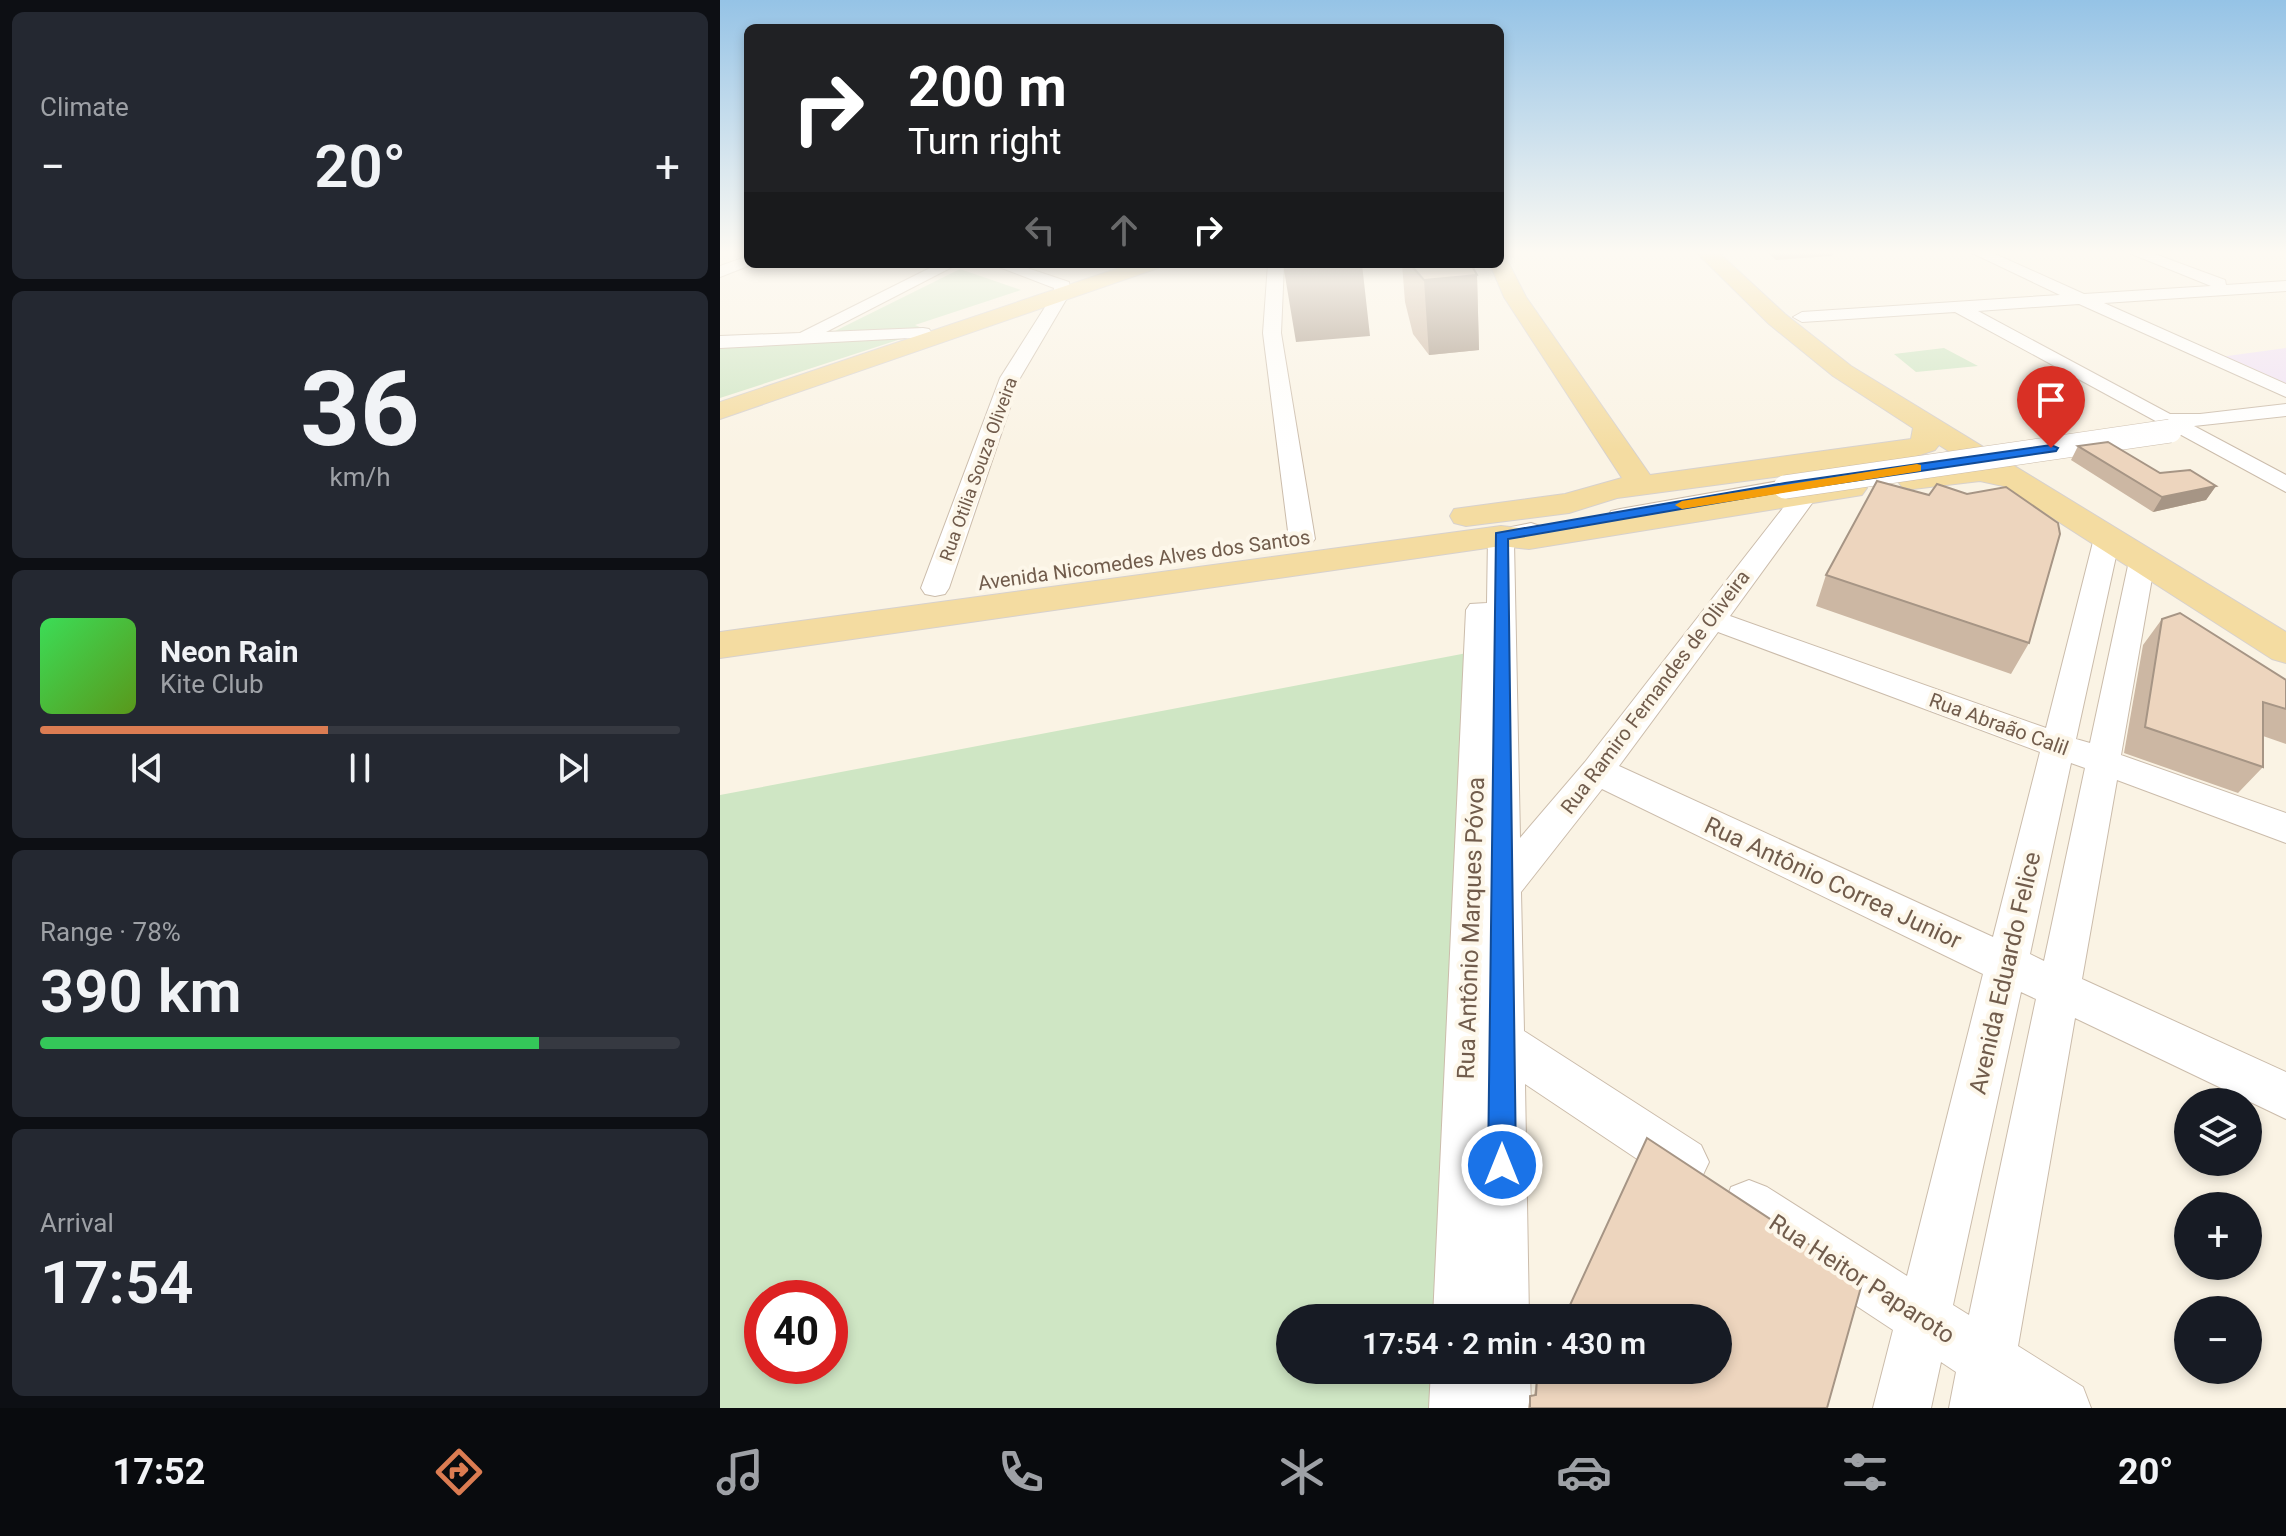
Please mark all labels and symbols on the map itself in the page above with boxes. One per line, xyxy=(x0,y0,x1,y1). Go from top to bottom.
pin xyxy=(2017,366,2085,448)
street label: Rua Otilia Souza Oliveira xyxy=(935,374,1021,564)
street label: Avenida Nicomedes Alves dos Santos xyxy=(976,525,1312,595)
street label: Rua Ramiro Fernandes de Oliveira xyxy=(1556,565,1754,819)
street label: Rua Abraão Calil xyxy=(1926,688,2072,760)
street label: Rua Antônio Marques Póvoa xyxy=(1452,776,1490,1080)
street label: Rua Antônio Correa Junior xyxy=(1700,811,1966,955)
street label: Avenida Eduardo Felice xyxy=(1963,849,2047,1097)
position arrow xyxy=(1460,1123,1544,1207)
street label: Rua Heitor Paparoto xyxy=(1764,1209,1960,1349)
speed limit sign: 40 xyxy=(744,1280,848,1384)

